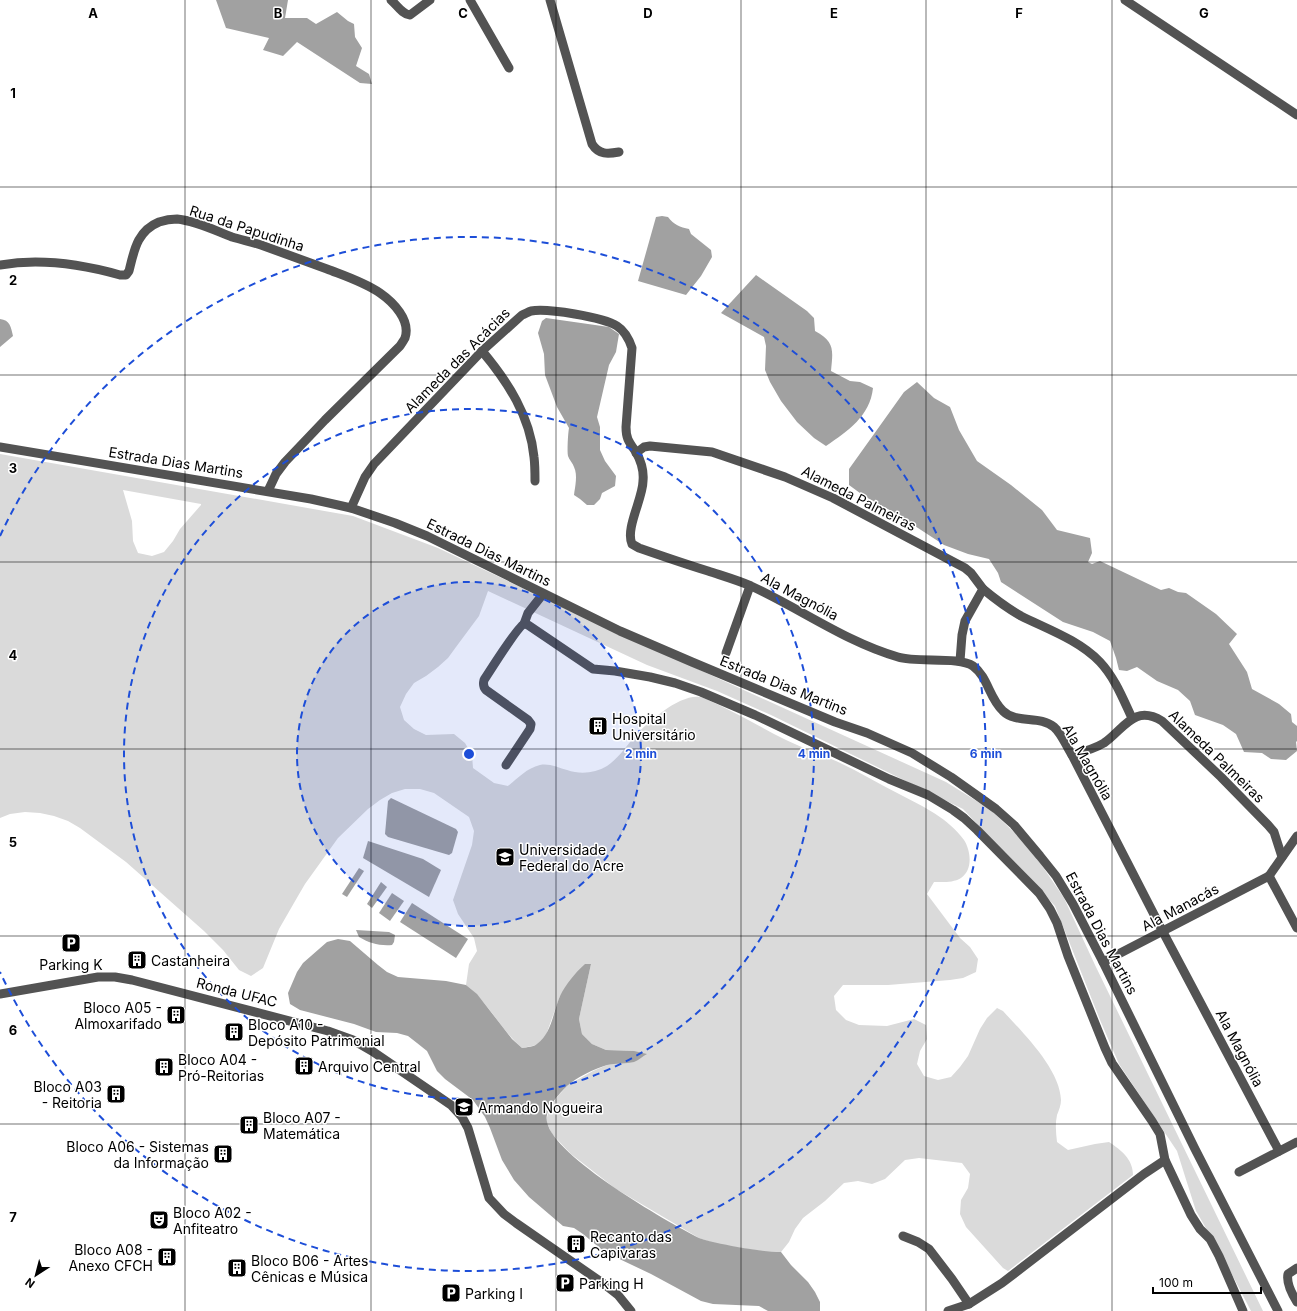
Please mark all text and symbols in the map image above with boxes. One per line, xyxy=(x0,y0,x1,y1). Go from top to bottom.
text: A xyxy=(88,5,98,21)
text: B xyxy=(274,5,283,21)
text: C xyxy=(458,5,468,21)
text: D xyxy=(643,5,653,21)
text: E xyxy=(830,5,838,21)
text: F xyxy=(1015,5,1023,21)
text: G xyxy=(1199,5,1209,21)
text: 1 xyxy=(10,85,16,101)
street label: Rua da Papudinha xyxy=(188,201,306,255)
text: 2 xyxy=(9,272,17,288)
street label: Alameda das Acácias xyxy=(401,304,513,416)
street label: Estrada Dias Martins xyxy=(107,443,245,481)
text: 3 xyxy=(9,460,17,476)
street label: Alameda Palmeiras xyxy=(799,462,919,534)
street label: Estrada Dias Martins xyxy=(424,515,554,589)
street label: Ala Magnólia xyxy=(758,568,842,624)
text: 4 xyxy=(9,647,18,663)
street label: Estrada Dias Martins xyxy=(718,652,850,718)
street label: Alameda Palmeiras xyxy=(1166,706,1268,806)
place label: Hospital Universitário xyxy=(612,710,696,743)
building icon: Hospital Universitário xyxy=(587,715,609,737)
street label: Ala Magnólia xyxy=(1059,721,1117,803)
text: 2 min xyxy=(625,746,657,761)
text: 4 min xyxy=(798,746,830,761)
text: 6 min xyxy=(970,746,1002,761)
centre of rings xyxy=(462,747,476,761)
text: 5 xyxy=(9,834,17,850)
place label: Universidade Federal do Acre xyxy=(519,841,624,874)
school or university icon: Universidade Federal do Acre xyxy=(494,846,516,868)
street label: Estrada Dias Martins xyxy=(1063,869,1141,997)
street label: Ala Manacás xyxy=(1139,880,1221,934)
parking icon: Parking K xyxy=(60,932,82,954)
building icon: Castanheira xyxy=(126,949,148,971)
place label: Castanheira xyxy=(151,952,230,969)
place label: Parking K xyxy=(39,956,103,973)
street label: Ronda UFAC xyxy=(195,974,279,1010)
place label: Bloco A05 - Almoxarifado xyxy=(74,999,162,1032)
building icon: Bloco A05 - Almoxarifado xyxy=(165,1004,187,1026)
street label: Ala Magnólia xyxy=(1212,1006,1268,1090)
place label: Bloco A10 - Depósito Patrimonial xyxy=(248,1016,385,1049)
building icon: Bloco A10 - Depósito Patrimonial xyxy=(223,1021,245,1043)
text: 6 xyxy=(9,1022,17,1038)
place label: Bloco A04 - Pró-Reitorias xyxy=(178,1051,264,1084)
building icon: Arquivo Central xyxy=(293,1055,315,1077)
building icon: Bloco A04 - Pró-Reitorias xyxy=(153,1056,175,1078)
place label: Arquivo Central xyxy=(318,1058,421,1075)
place label: Bloco A03 - Reitoria xyxy=(34,1078,102,1111)
building icon: Bloco A03 - Reitoria xyxy=(105,1083,127,1105)
school or university icon: Armando Nogueira xyxy=(453,1096,475,1118)
place label: Armando Nogueira xyxy=(478,1099,603,1116)
place label: Bloco A07 - Matemática xyxy=(263,1109,341,1142)
building icon: Bloco A07 - Matemática xyxy=(238,1114,260,1136)
place label: Bloco A06 - Sistemas da Informação xyxy=(66,1138,209,1171)
building icon: Bloco A06 - Sistemas da Informação xyxy=(212,1143,234,1165)
place label: Bloco A02 - Anfiteatro xyxy=(173,1204,252,1237)
text: 7 xyxy=(9,1209,17,1225)
theatre icon: Bloco A02 - Anfiteatro xyxy=(148,1209,170,1231)
place label: Recanto das Capivaras xyxy=(590,1228,672,1261)
building icon: Recanto das Capivaras xyxy=(565,1233,587,1255)
place label: Bloco A08 - Anexo CFCH xyxy=(68,1241,153,1274)
building icon: Bloco A08 - Anexo CFCH xyxy=(156,1246,178,1268)
place label: Bloco B06 - Artes Cênicas e Música xyxy=(251,1252,368,1285)
north arrow xyxy=(16,1255,56,1295)
building icon: Bloco B06 - Artes Cênicas e Música xyxy=(226,1257,248,1279)
scale bar xyxy=(1153,1269,1261,1295)
parking icon: Parking H xyxy=(554,1272,576,1294)
text: N xyxy=(23,1275,38,1291)
place label: Parking H xyxy=(579,1275,644,1292)
text: 100 m xyxy=(1159,1275,1193,1290)
parking icon: Parking I xyxy=(440,1282,462,1304)
place label: Parking I xyxy=(465,1285,523,1302)

